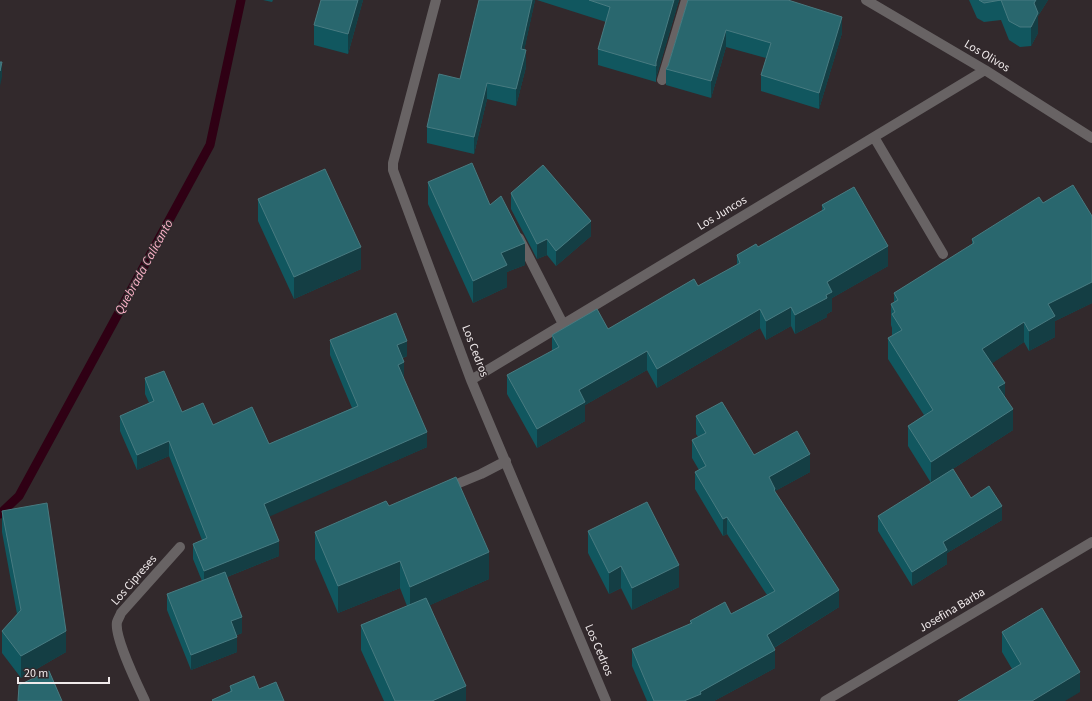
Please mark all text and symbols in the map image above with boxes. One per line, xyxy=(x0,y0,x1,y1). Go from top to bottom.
street label: Los Olivos xyxy=(961,36,1013,76)
street label: Los Juncos xyxy=(694,192,750,234)
water label: Quebrada Calicanto xyxy=(110,216,178,318)
street label: Los Cedros xyxy=(457,322,493,380)
street label: Los Cipreses xyxy=(107,551,161,609)
street label: Josefina Barba xyxy=(916,584,988,636)
street label: Los Cedros xyxy=(581,622,617,678)
scale bar xyxy=(18,659,109,685)
text: 20 m xyxy=(24,665,48,682)

